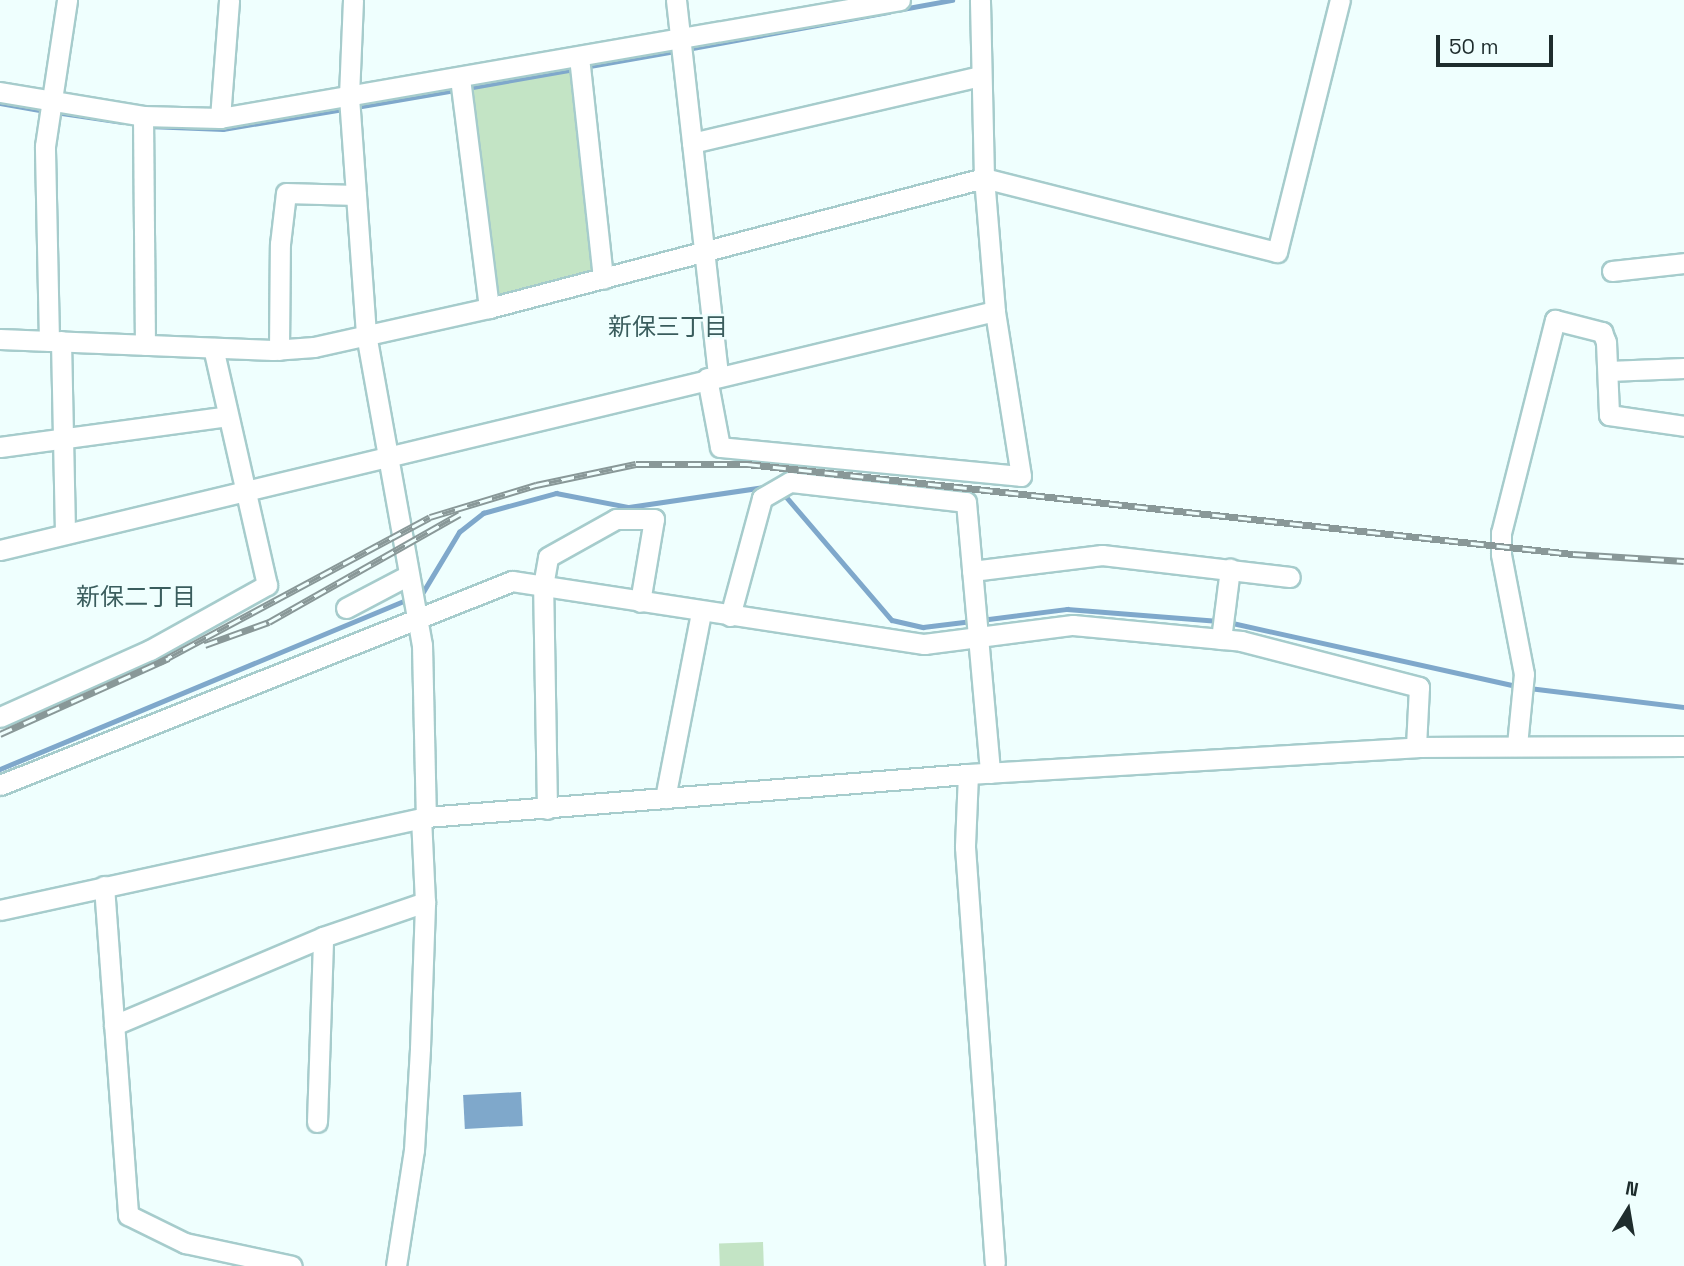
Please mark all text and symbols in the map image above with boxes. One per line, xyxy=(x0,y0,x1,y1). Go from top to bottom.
scale bar xyxy=(1439,21,1556,65)
text: 50 m xyxy=(1449,33,1499,60)
district label: 新保三丁目 xyxy=(608,313,728,341)
district label: 新保二丁目 xyxy=(76,583,196,611)
north arrow xyxy=(1593,1175,1663,1245)
text: N xyxy=(1623,1175,1641,1202)

